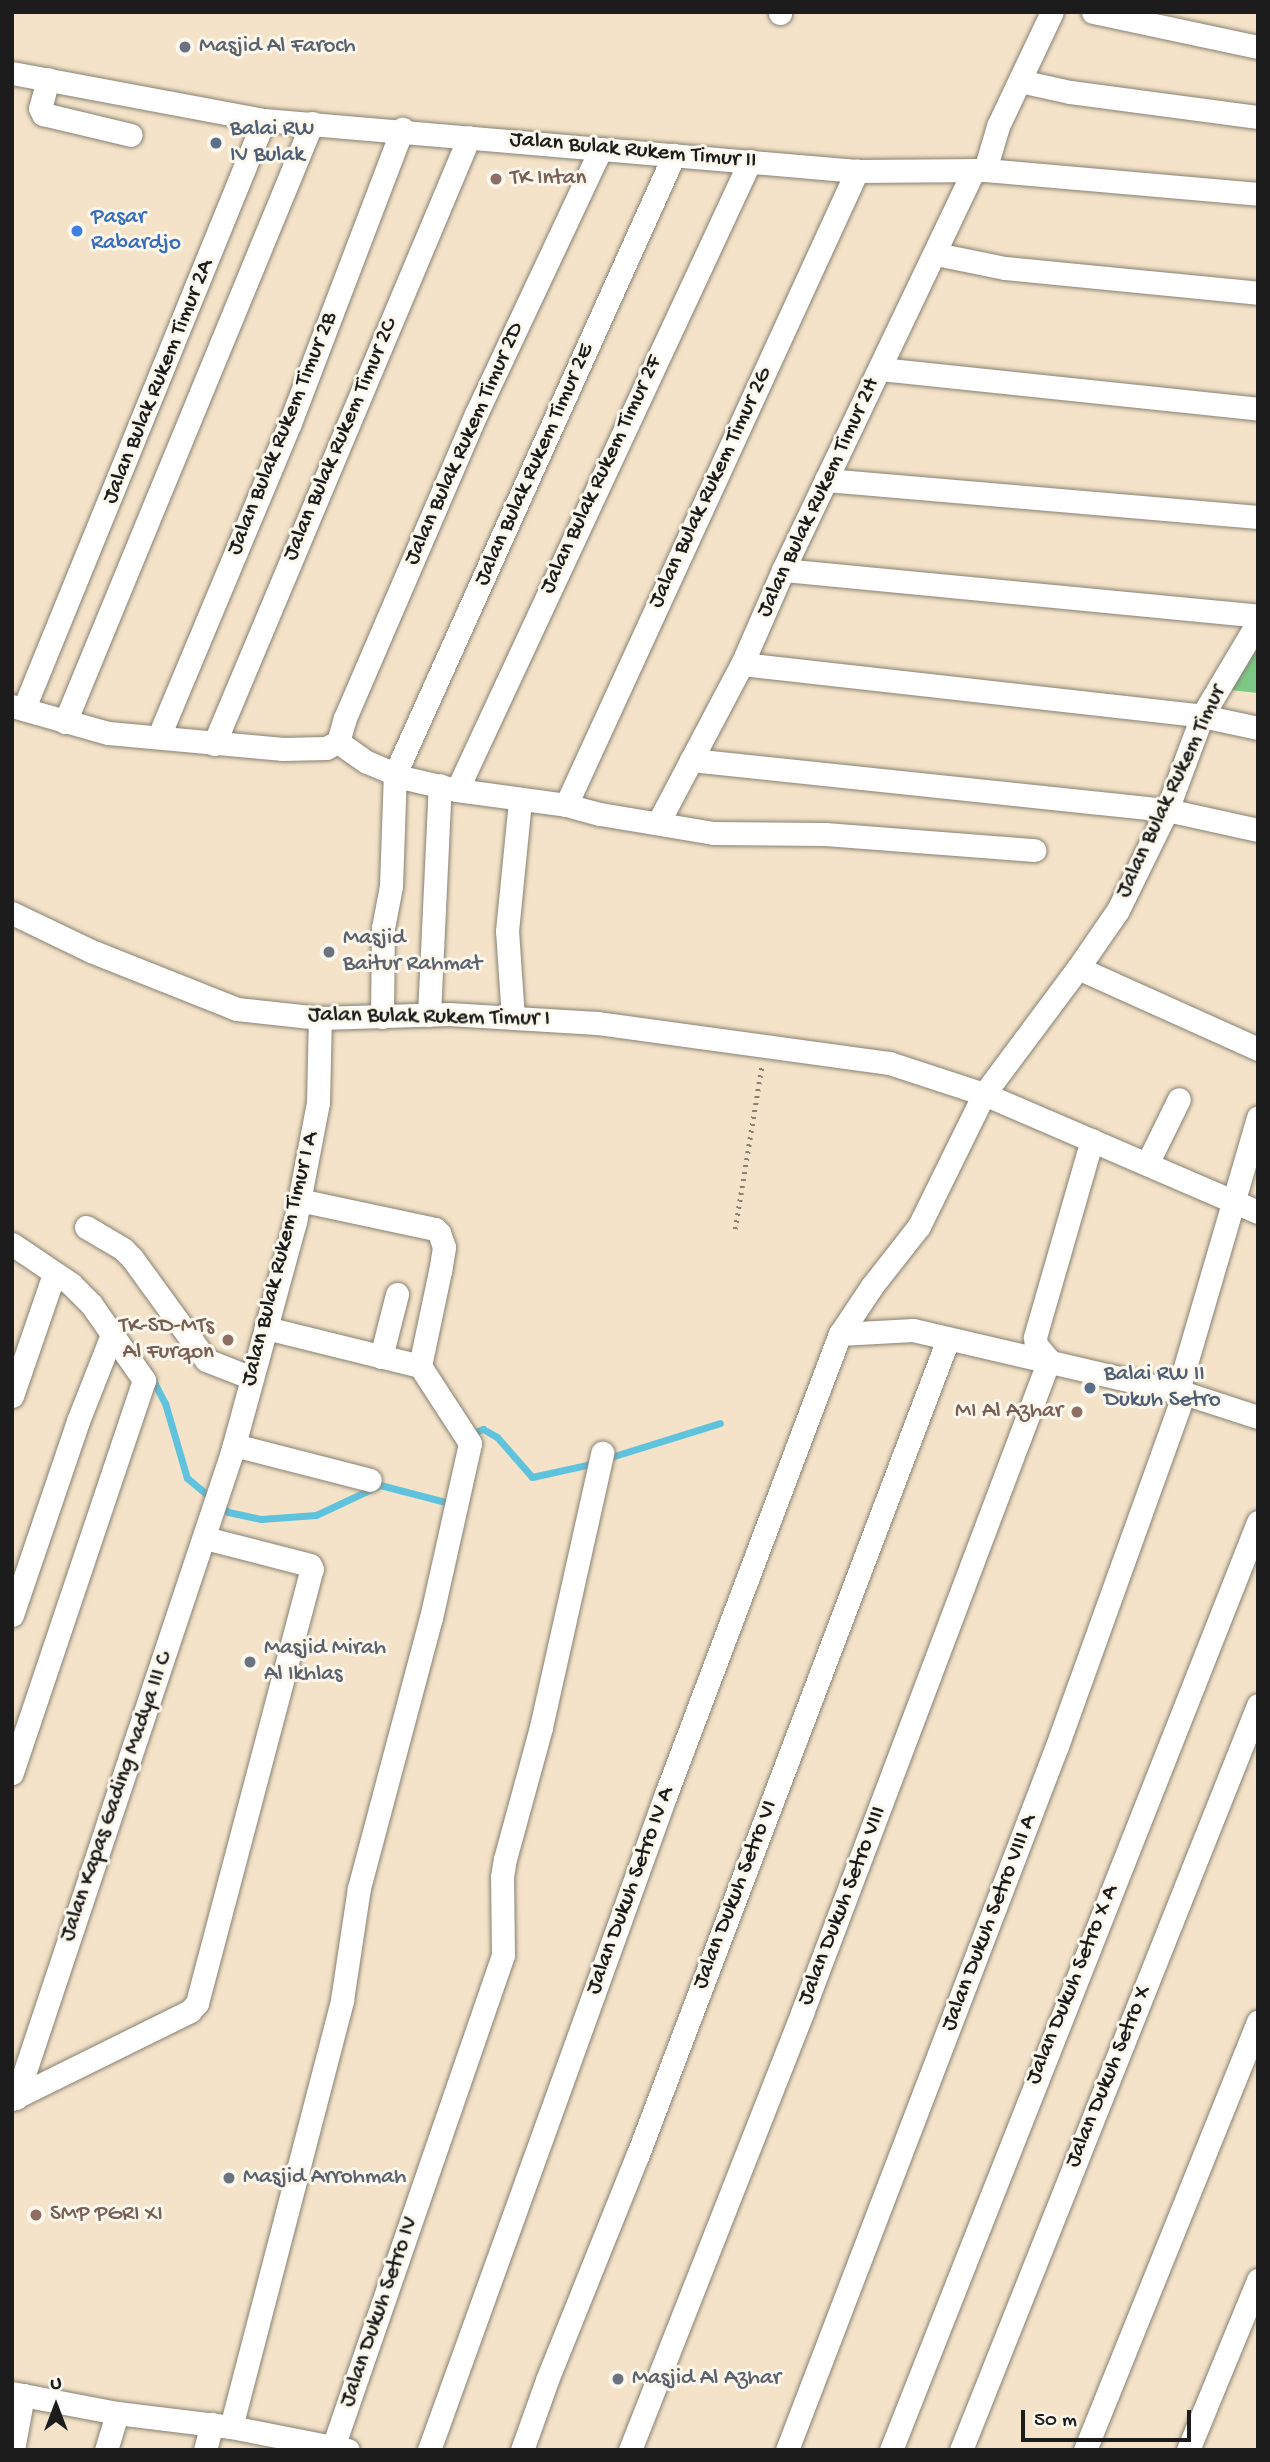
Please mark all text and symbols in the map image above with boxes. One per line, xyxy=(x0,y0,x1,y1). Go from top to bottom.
place label: Masjid Al Faroch xyxy=(199,33,356,61)
marker: Masjid Al Faroch xyxy=(177,39,193,55)
place label: Balai RW IV Bulak xyxy=(230,116,314,170)
street label: Jalan Bulak Rukem Timur II xyxy=(508,126,758,176)
marker: Balai RW IV Bulak xyxy=(208,135,224,151)
place label: TK Intan xyxy=(510,165,587,193)
marker: TK Intan xyxy=(488,171,504,187)
place label: Pasar Rabardjo xyxy=(91,204,181,258)
marker: Pasar Rabardjo xyxy=(69,223,85,239)
street label: Jalan Bulak Rukem Timur 2A xyxy=(97,256,221,508)
street label: Jalan Bulak Rukem Timur 2B xyxy=(222,308,344,560)
street label: Jalan Bulak Rukem Timur 2C xyxy=(277,315,405,565)
street label: Jalan Bulak Rukem Timur 2D xyxy=(399,318,531,570)
street label: Jalan Bulak Rukem Timur 2E xyxy=(469,340,601,590)
street label: Jalan Bulak Rukem Timur 2F xyxy=(535,352,669,598)
street label: Jalan Bulak Rukem Timur 2G xyxy=(643,363,779,613)
street label: Jalan Bulak Rukem Timur 2H xyxy=(751,374,887,622)
street label: Jalan Bulak Rukem Timur xyxy=(1111,681,1233,903)
place label: Masjid Baitur Rahmat xyxy=(343,925,482,979)
marker: Masjid Baitur Rahmat xyxy=(321,944,337,960)
street label: Jalan Bulak Rukem Timur I xyxy=(308,1002,550,1034)
street label: Jalan Bulak Rukem Timur I A xyxy=(236,1129,326,1389)
place label: TK-SD-MTs Al Furqon xyxy=(119,1313,214,1367)
marker: TK-SD-MTs Al Furqon xyxy=(220,1332,236,1348)
place label: Balai RW II Dukuh Setro xyxy=(1104,1361,1221,1415)
marker: Balai RW II Dukuh Setro xyxy=(1082,1380,1098,1396)
place label: MI Al Azhar xyxy=(955,1398,1063,1426)
marker: MI Al Azhar xyxy=(1069,1404,1085,1420)
place label: Masjid Mirah Al Ikhlas xyxy=(264,1635,386,1689)
street label: Jalan Kapas Gading Madya III C xyxy=(54,1649,180,1945)
marker: Masjid Mirah Al Ikhlas xyxy=(242,1654,258,1670)
street label: Jalan Dukuh Setro IV A xyxy=(581,1784,681,1998)
street label: Jalan Dukuh Setro VI xyxy=(687,1797,785,1993)
street label: Jalan Dukuh Setro VIII xyxy=(792,1803,894,2009)
street label: Jalan Dukuh Setro VIII A xyxy=(936,1811,1044,2035)
street label: Jalan Dukuh Setro X A xyxy=(1020,1881,1126,2089)
street label: Jalan Dukuh Setro X xyxy=(1060,1982,1158,2172)
place label: Masjid Arrohmah xyxy=(243,2164,406,2192)
marker: Masjid Arrohmah xyxy=(221,2170,237,2186)
place label: SMP PGRI XI xyxy=(50,2201,163,2229)
marker: SMP PGRI XI xyxy=(28,2207,44,2223)
street label: Jalan Dukuh Setro IV xyxy=(334,2213,426,2411)
place label: Masjid Al Azhar xyxy=(632,2365,781,2393)
north arrow xyxy=(21,2371,91,2441)
marker: Masjid Al Azhar xyxy=(610,2371,626,2387)
text: U xyxy=(51,2373,61,2396)
scale bar xyxy=(1025,2396,1195,2440)
text: 50 m xyxy=(1034,2409,1077,2434)

